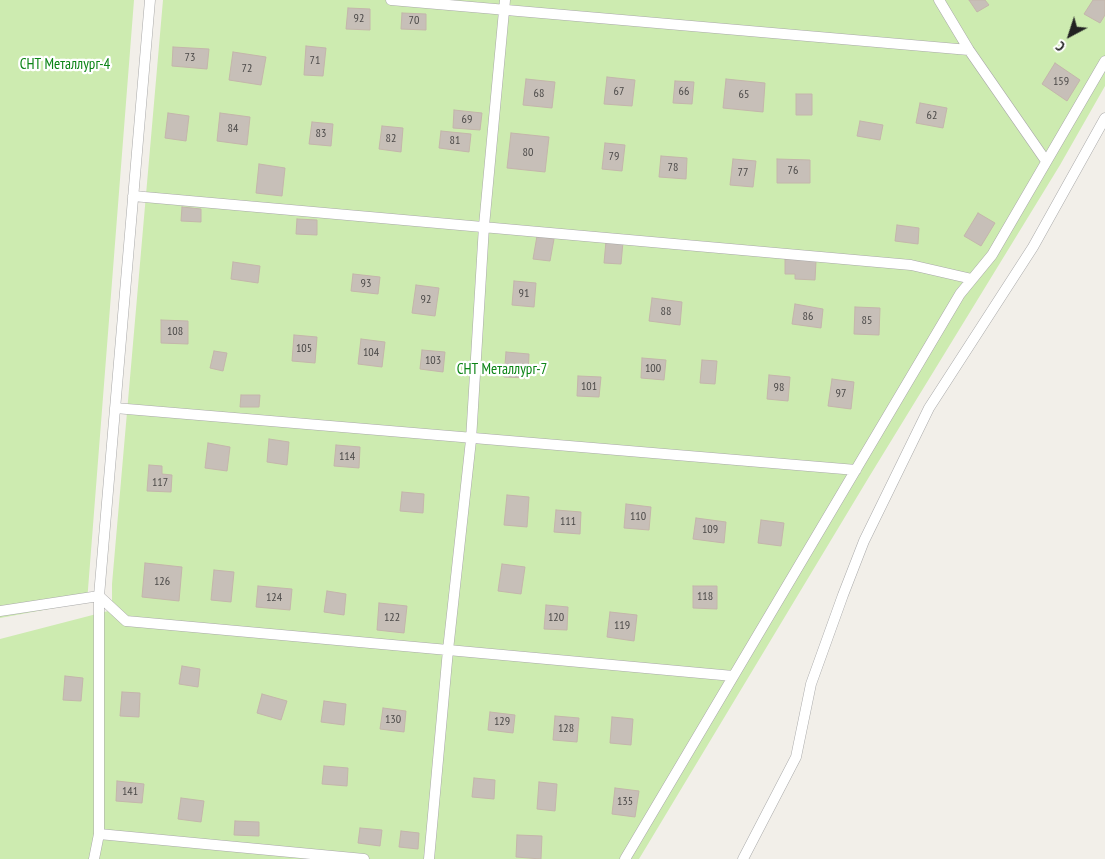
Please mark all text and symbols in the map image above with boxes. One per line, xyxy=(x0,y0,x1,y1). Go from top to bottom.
north arrow xyxy=(1045,10,1095,60)
house number: 92 xyxy=(354,12,364,26)
house number: 70 xyxy=(409,14,419,28)
text: С xyxy=(1052,38,1069,55)
house number: 73 xyxy=(185,51,195,65)
house number: 71 xyxy=(310,54,320,68)
park label: СНТ Металлург-4 xyxy=(20,56,110,74)
house number: 72 xyxy=(242,62,252,76)
house number: 159 xyxy=(1053,75,1069,89)
house number: 67 xyxy=(614,85,624,99)
house number: 66 xyxy=(679,85,689,99)
house number: 68 xyxy=(534,87,544,101)
house number: 65 xyxy=(739,88,749,102)
house number: 62 xyxy=(927,109,937,123)
house number: 69 xyxy=(462,113,472,127)
house number: 84 xyxy=(228,122,238,136)
house number: 83 xyxy=(316,127,326,141)
house number: 82 xyxy=(386,132,396,146)
house number: 81 xyxy=(450,134,460,148)
house number: 80 xyxy=(523,146,533,160)
house number: 79 xyxy=(609,150,619,164)
house number: 78 xyxy=(668,161,678,175)
house number: 76 xyxy=(788,164,798,178)
house number: 77 xyxy=(738,166,748,180)
house number: 93 xyxy=(361,277,371,291)
house number: 91 xyxy=(519,287,529,301)
house number: 92 xyxy=(421,293,431,307)
house number: 88 xyxy=(661,305,671,319)
house number: 86 xyxy=(803,310,813,324)
house number: 85 xyxy=(862,314,872,328)
house number: 108 xyxy=(167,325,183,339)
house number: 105 xyxy=(296,342,312,356)
house number: 104 xyxy=(363,346,379,360)
house number: 103 xyxy=(425,354,441,368)
park label: СНТ Металлург-7 xyxy=(457,361,547,379)
house number: 100 xyxy=(645,362,661,376)
house number: 101 xyxy=(581,380,597,394)
house number: 98 xyxy=(774,381,784,395)
house number: 97 xyxy=(836,387,846,401)
house number: 114 xyxy=(339,450,355,464)
house number: 117 xyxy=(152,476,168,490)
house number: 110 xyxy=(630,510,646,524)
house number: 111 xyxy=(560,515,576,529)
house number: 109 xyxy=(702,523,718,537)
house number: 126 xyxy=(154,575,170,589)
house number: 118 xyxy=(697,590,713,604)
house number: 124 xyxy=(266,591,282,605)
house number: 122 xyxy=(384,611,400,625)
house number: 120 xyxy=(548,611,564,625)
house number: 119 xyxy=(614,619,630,633)
house number: 130 xyxy=(385,713,401,727)
house number: 129 xyxy=(494,715,510,729)
house number: 128 xyxy=(558,722,574,736)
house number: 141 xyxy=(122,785,138,799)
house number: 135 xyxy=(617,795,633,809)

